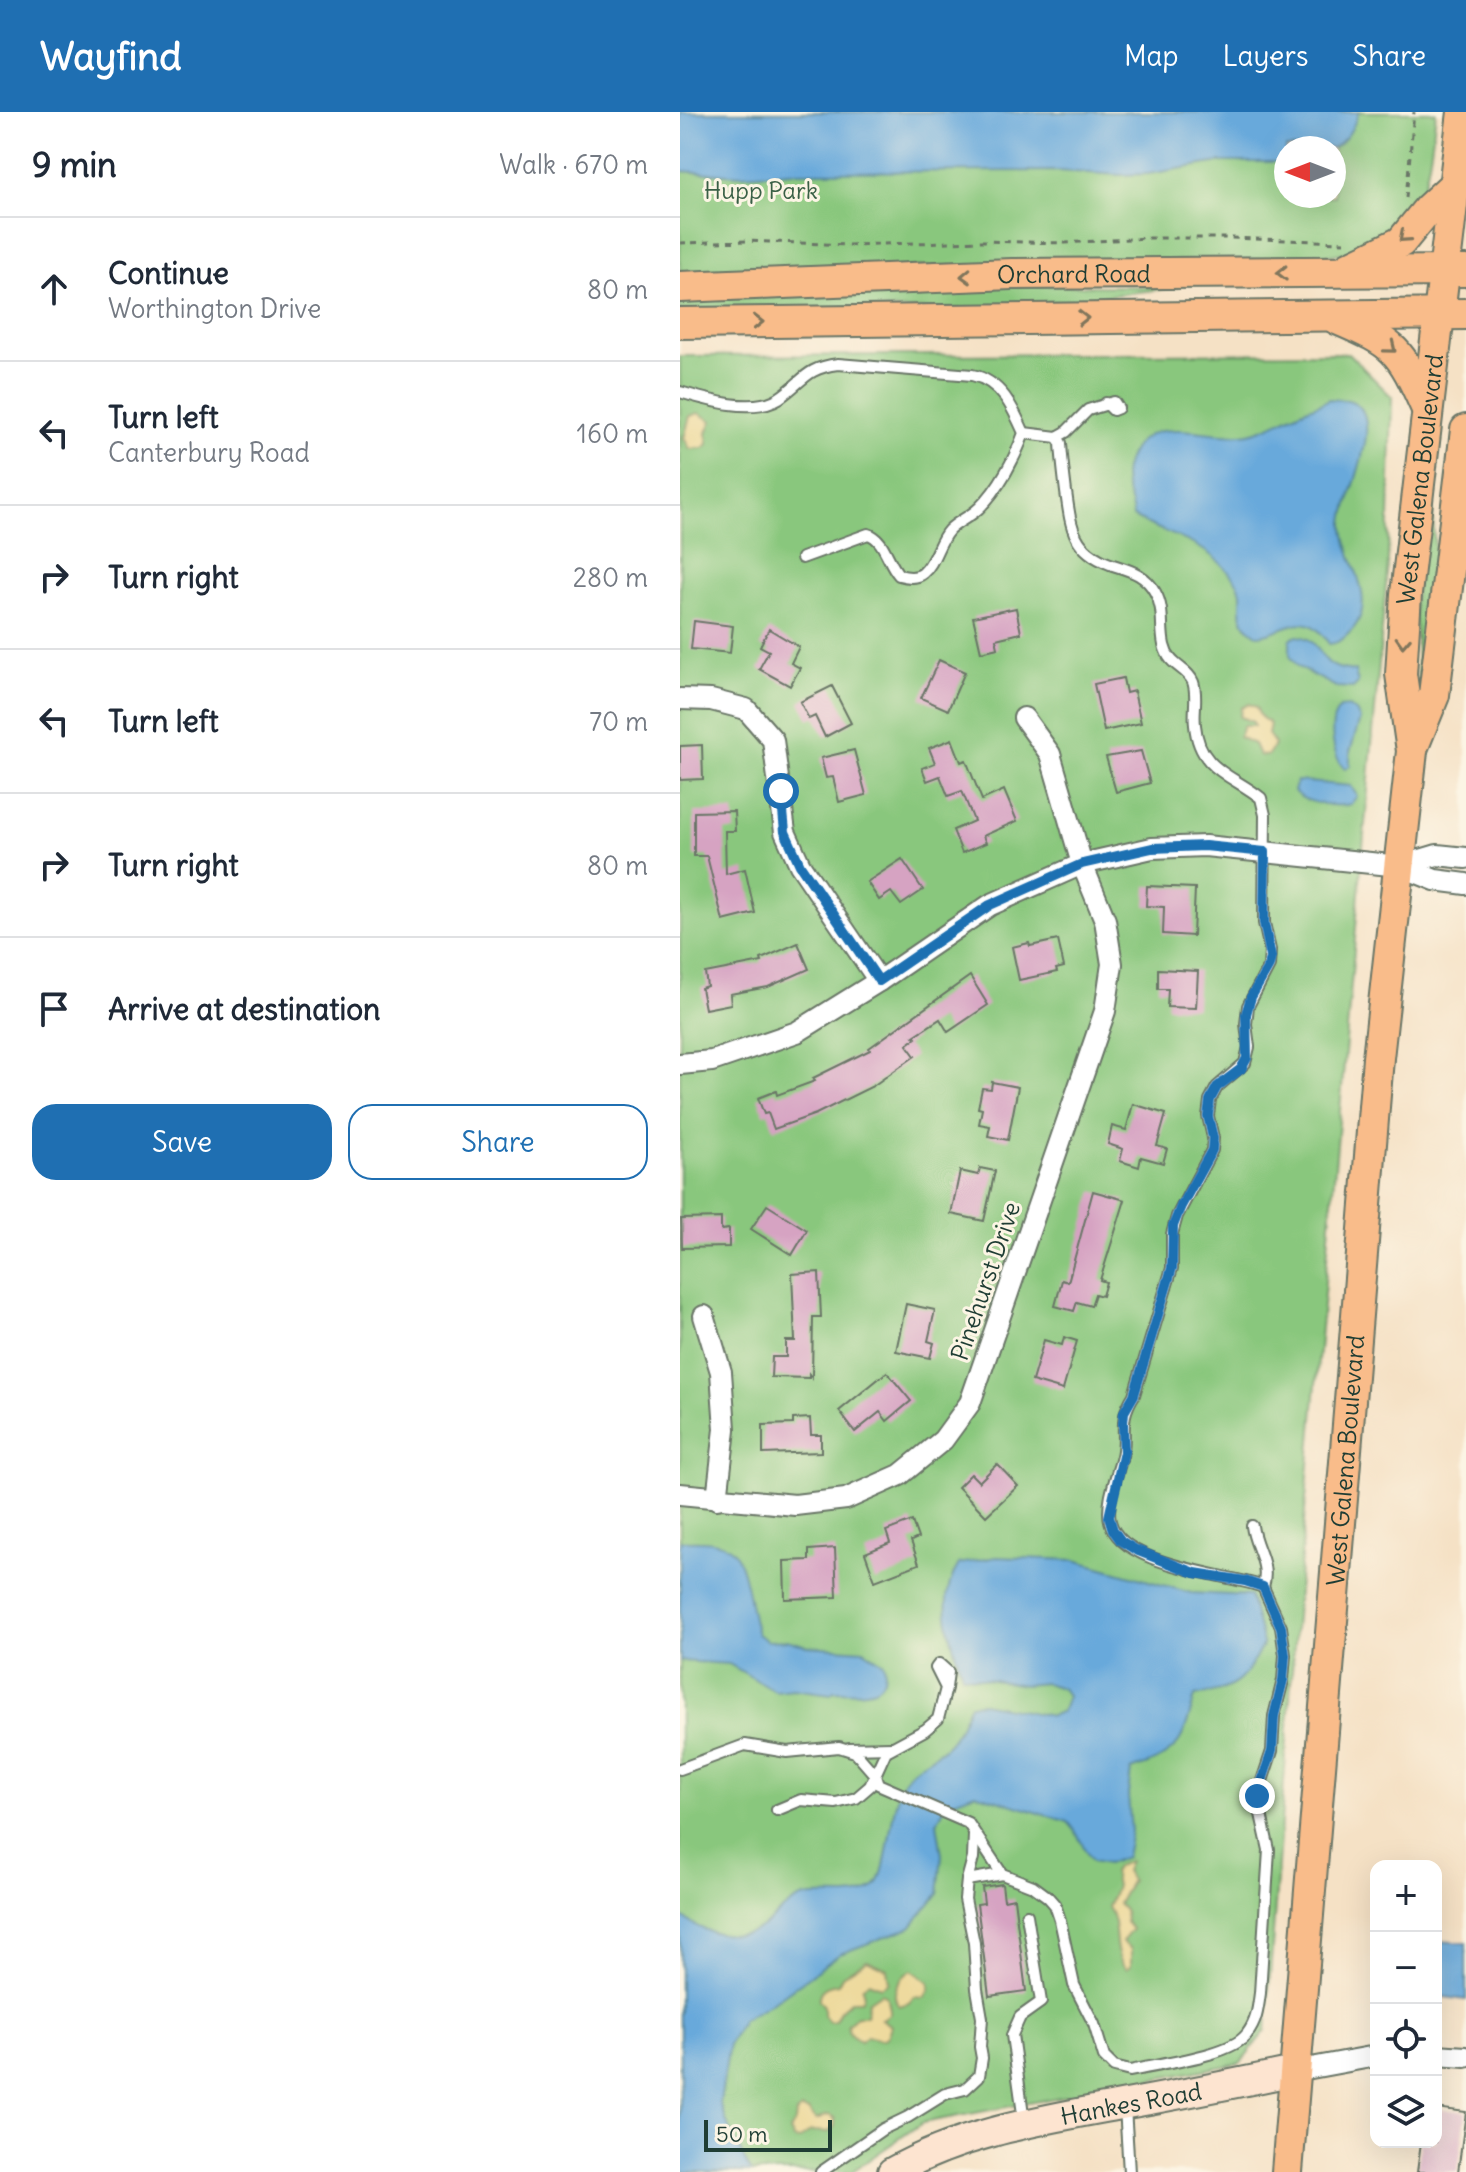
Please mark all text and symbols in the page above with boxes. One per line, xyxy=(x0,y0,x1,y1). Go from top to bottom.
text: Wayfind xyxy=(40,33,182,80)
text: Map xyxy=(1124,38,1179,74)
text: Layers xyxy=(1223,38,1309,74)
text: Share xyxy=(1353,38,1426,74)
north arrow xyxy=(1274,136,1346,208)
text: 9 min xyxy=(32,143,117,186)
text: Walk · 670 m xyxy=(499,148,648,181)
park label: Hupp Park xyxy=(704,175,818,205)
one-way arrow xyxy=(1398,227,1413,242)
text: Continue xyxy=(108,254,229,292)
street label: Orchard Road xyxy=(996,258,1151,290)
one-way arrow xyxy=(1275,264,1288,282)
icon: ahead xyxy=(32,267,76,311)
one-way arrow xyxy=(959,268,972,285)
text: 80 m xyxy=(587,273,648,306)
text: Worthington Drive xyxy=(108,292,321,325)
one-way arrow xyxy=(1077,309,1090,327)
one-way arrow xyxy=(752,313,765,331)
one-way arrow xyxy=(1382,338,1396,353)
street label: West Galena Boulevard xyxy=(1390,353,1449,606)
text: Turn left xyxy=(108,398,219,436)
icon: left xyxy=(32,411,76,455)
text: 160 m xyxy=(577,417,648,450)
text: Canterbury Road xyxy=(108,436,310,469)
icon: right xyxy=(32,555,76,599)
text: Turn right xyxy=(108,558,239,596)
text: 280 m xyxy=(573,561,648,594)
one-way arrow xyxy=(1395,636,1412,649)
icon: left xyxy=(32,699,76,743)
text: Turn left xyxy=(108,702,219,740)
text: 70 m xyxy=(589,705,648,738)
route start xyxy=(763,773,799,809)
icon: right xyxy=(32,843,76,887)
text: Turn right xyxy=(108,846,239,884)
text: 80 m xyxy=(587,849,648,882)
icon: arrive xyxy=(32,987,76,1031)
text: Arrive at destination xyxy=(108,990,380,1028)
button: Save xyxy=(32,1104,332,1180)
button: Share xyxy=(348,1104,648,1180)
street label: Pinehurst Drive xyxy=(944,1198,1026,1364)
street label: West Galena Boulevard xyxy=(1320,1334,1370,1587)
route end xyxy=(1239,1778,1275,1814)
map controls xyxy=(1370,1860,1442,2148)
button: + xyxy=(1370,1860,1442,1932)
button: − xyxy=(1370,1932,1442,2004)
button: locate xyxy=(1370,2004,1442,2076)
street label: Hankes Road xyxy=(1058,2075,1204,2131)
button: layers xyxy=(1370,2076,1442,2148)
scale bar xyxy=(704,2116,832,2152)
text: 50 m xyxy=(716,2120,768,2148)

